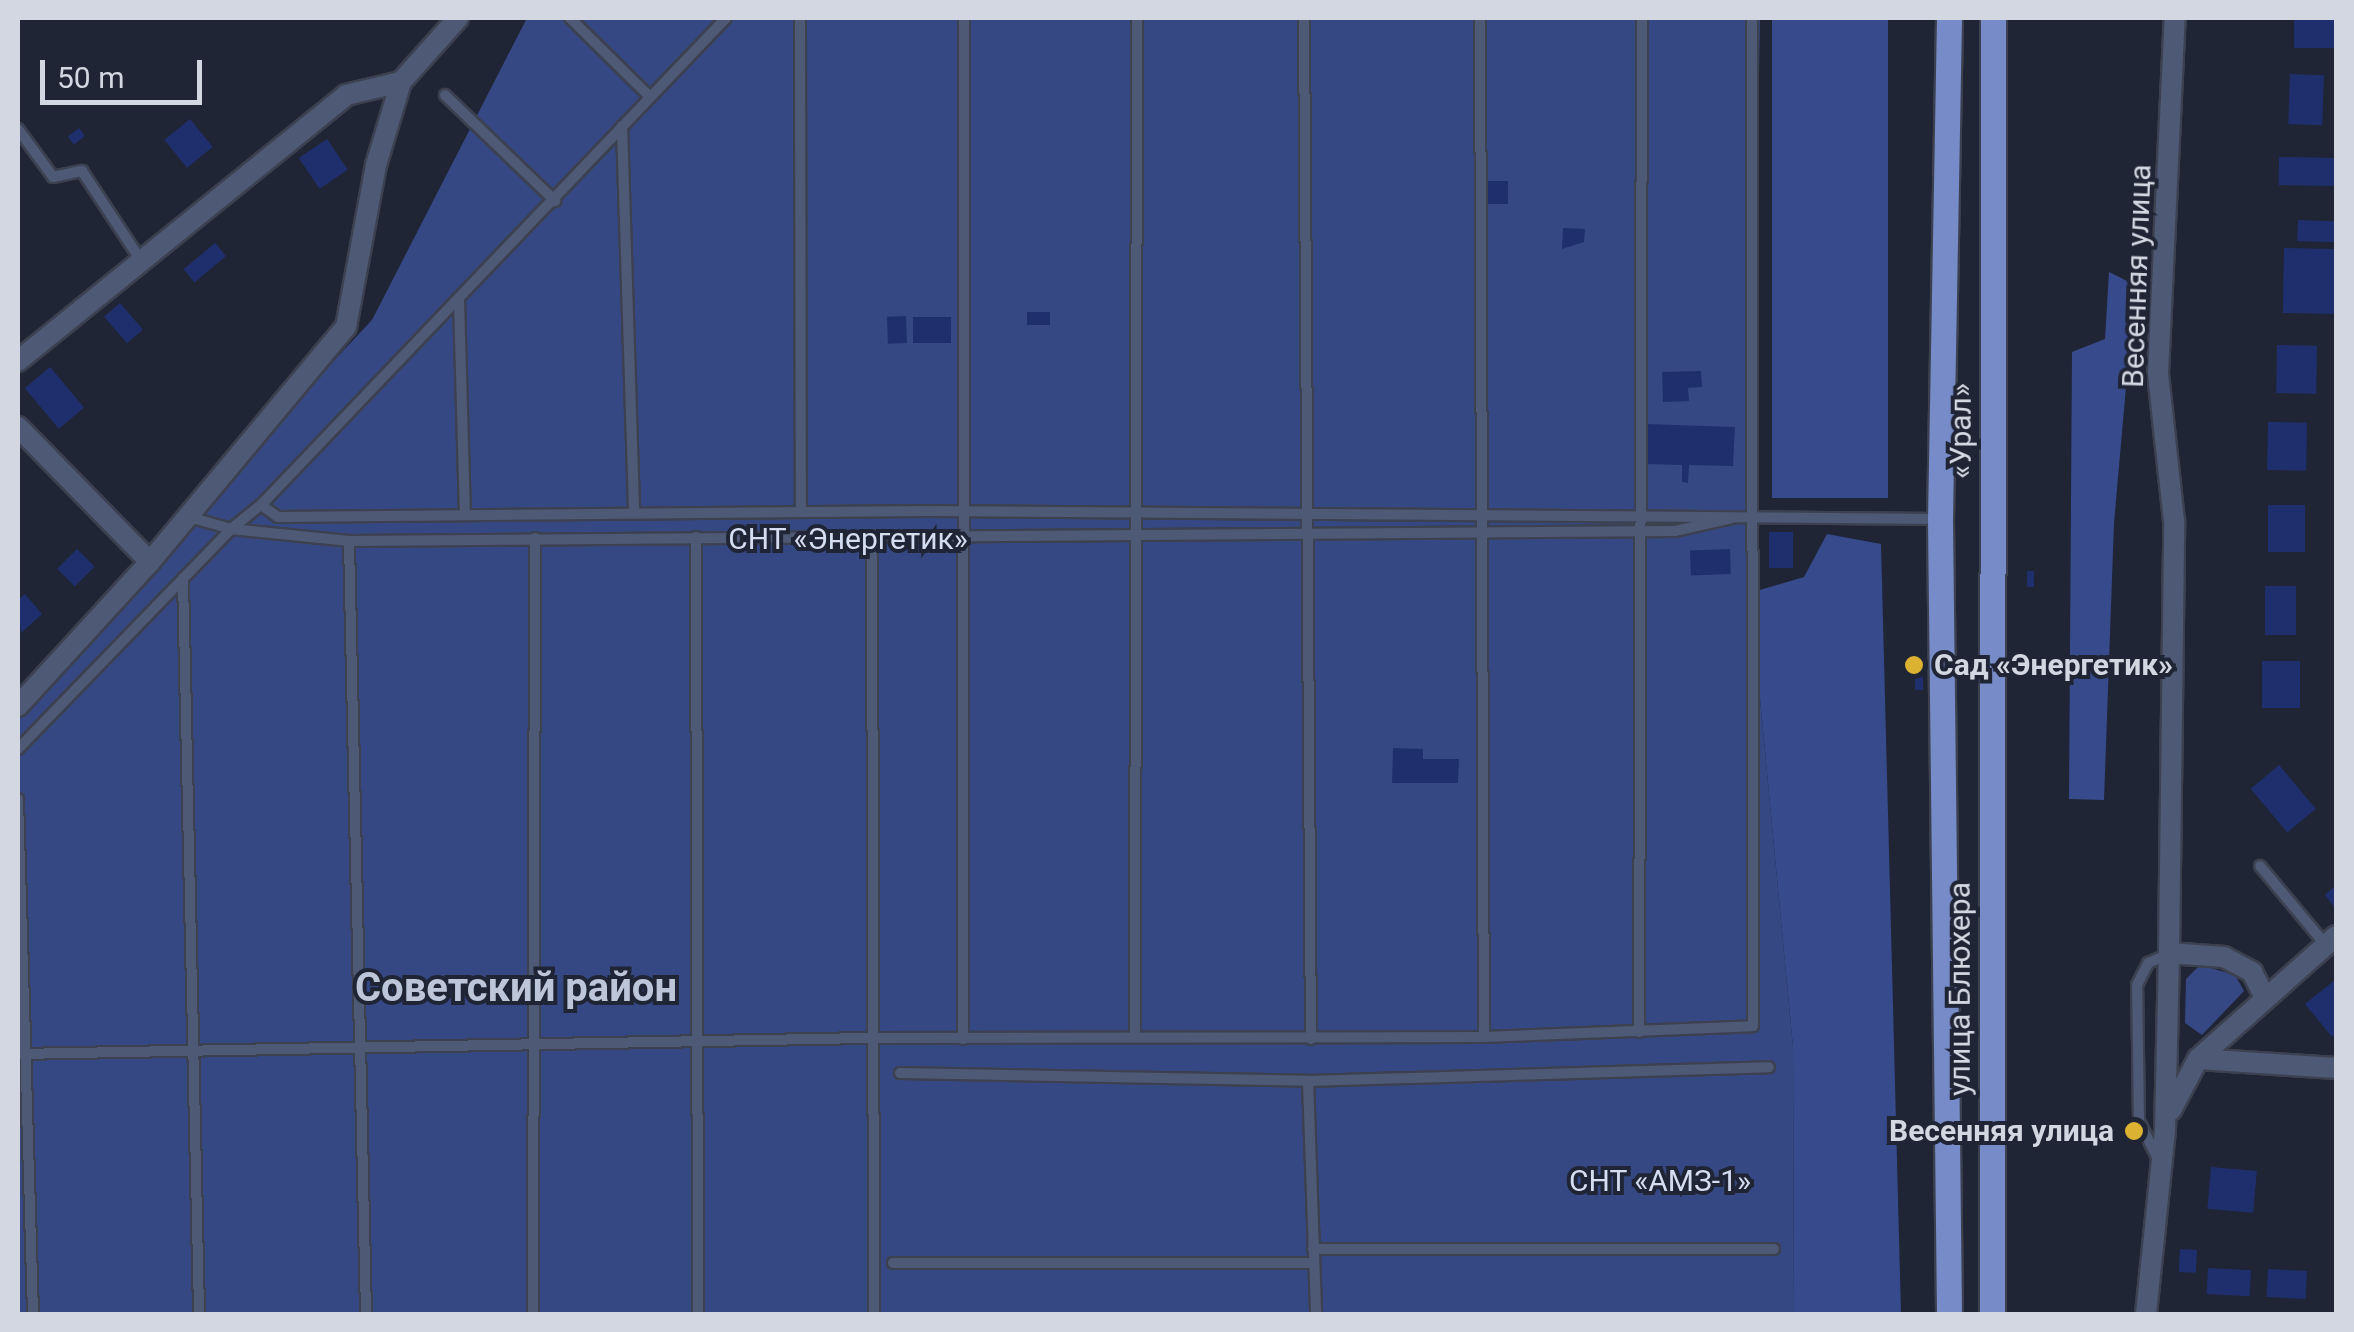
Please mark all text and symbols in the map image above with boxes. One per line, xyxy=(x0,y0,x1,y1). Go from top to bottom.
scale bar xyxy=(45,40,208,102)
text: 50 m xyxy=(57,60,124,95)
street label: Весенняя улица xyxy=(2115,164,2159,388)
street label: «Урал» xyxy=(1943,383,1979,479)
park label: СНТ «Энергетик» xyxy=(728,521,968,557)
place label: Сад «Энергетик» xyxy=(1934,647,2173,683)
marker: Сад «Энергетик» xyxy=(1903,654,1925,676)
street label: улица Блюхера xyxy=(1942,882,1978,1096)
district label: Советский район xyxy=(355,964,677,1012)
place label: Весенняя улица xyxy=(1889,1113,2114,1149)
marker: Весенняя улица xyxy=(2123,1120,2145,1142)
park label: СНТ «АМЗ-1» xyxy=(1569,1163,1751,1199)

